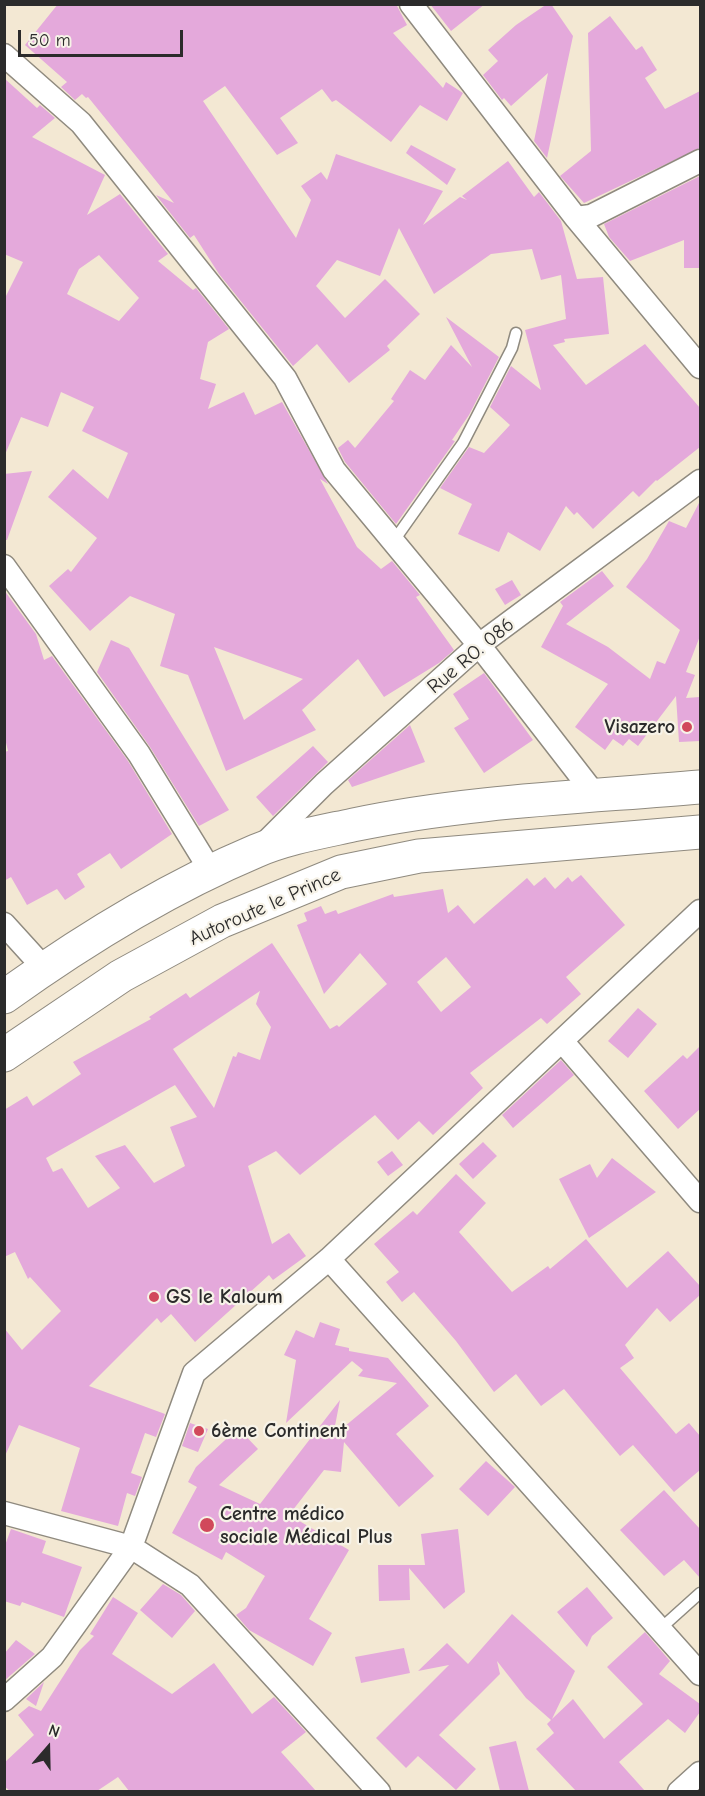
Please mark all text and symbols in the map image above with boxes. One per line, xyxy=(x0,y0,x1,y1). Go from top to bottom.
scale bar xyxy=(21,18,186,56)
text: 50 m xyxy=(29,30,71,51)
street label: Rue RO. 086 xyxy=(423,613,519,699)
place label: Visazero xyxy=(605,715,675,739)
marker: Visazero xyxy=(680,720,694,734)
street label: Autoroute le Prince xyxy=(186,863,344,951)
place label: GS le Kaloum xyxy=(166,1285,283,1309)
marker: GS le Kaloum xyxy=(147,1290,161,1304)
place label: 6ème Continent xyxy=(211,1419,347,1443)
marker: 6ème Continent xyxy=(192,1424,206,1438)
place label: Centre médico sociale Médical Plus xyxy=(220,1502,392,1549)
marker: Centre médico sociale Médical Plus xyxy=(198,1516,216,1534)
north arrow xyxy=(18,1718,78,1778)
text: N xyxy=(46,1721,62,1741)

